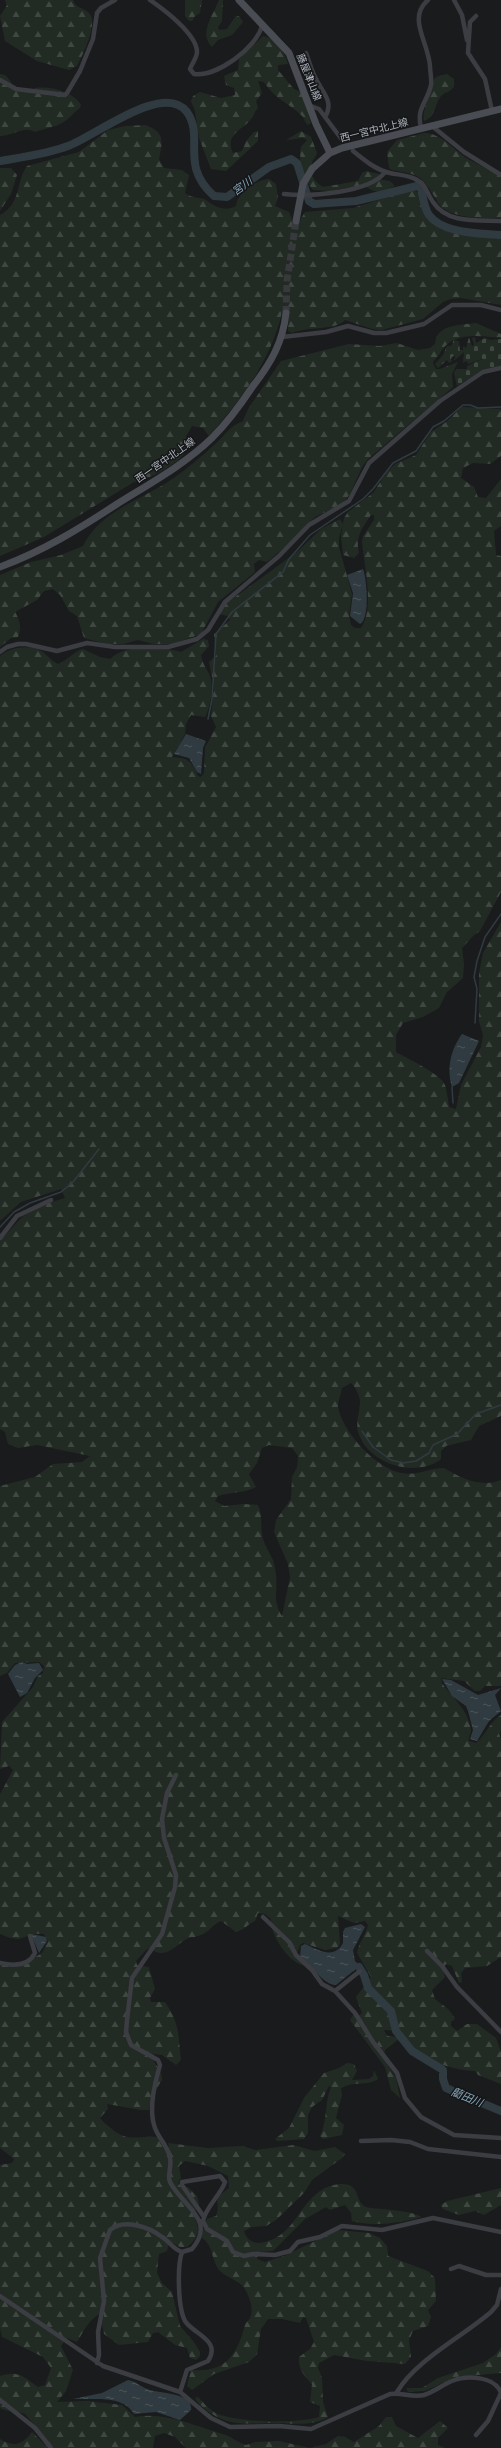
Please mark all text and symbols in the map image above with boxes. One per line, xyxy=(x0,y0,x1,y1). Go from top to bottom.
street label: 藤屋津山線 xyxy=(295,52,323,102)
street label: 西一宮中北上線 xyxy=(339,116,409,144)
water label: 宮川 xyxy=(230,174,255,197)
street label: 西一宮中北上線 xyxy=(133,435,197,485)
water label: 藺田川 xyxy=(449,2085,485,2109)

